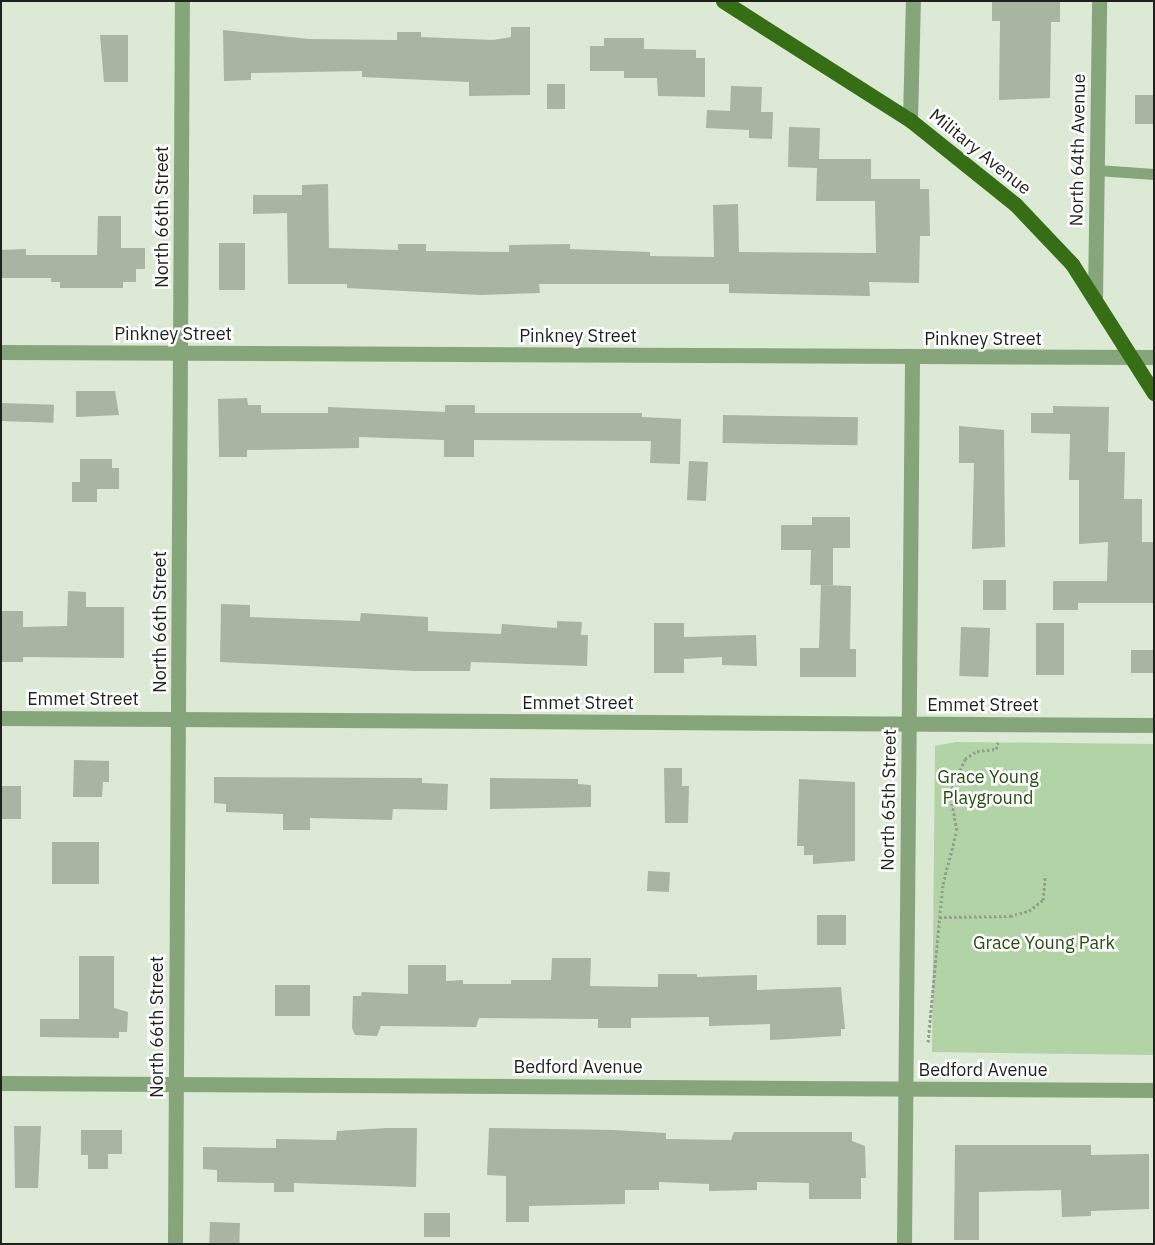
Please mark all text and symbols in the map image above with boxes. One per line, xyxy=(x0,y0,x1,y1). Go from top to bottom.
street label: North 64th Avenue xyxy=(1066,73,1090,227)
street label: Military Avenue xyxy=(925,104,1035,200)
street label: North 66th Street xyxy=(151,146,173,288)
street label: Pinkney Street xyxy=(114,323,232,345)
street label: Pinkney Street xyxy=(519,325,637,347)
street label: Pinkney Street xyxy=(924,328,1042,350)
street label: North 66th Street xyxy=(149,551,171,693)
street label: Emmet Street xyxy=(27,688,139,710)
street label: Emmet Street xyxy=(522,692,634,714)
street label: Emmet Street xyxy=(927,694,1039,716)
street label: North 65th Street xyxy=(877,729,901,871)
park label: Grace Young Playground xyxy=(937,767,1039,810)
park label: Grace Young Park xyxy=(973,932,1115,954)
street label: North 66th Street xyxy=(146,956,168,1098)
street label: Bedford Avenue xyxy=(513,1056,643,1078)
street label: Bedford Avenue xyxy=(918,1059,1048,1081)

